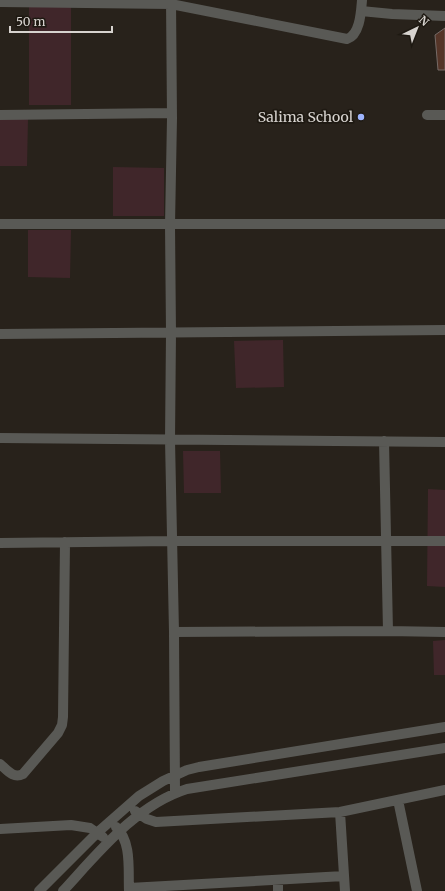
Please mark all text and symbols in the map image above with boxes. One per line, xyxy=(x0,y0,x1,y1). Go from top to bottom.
scale bar xyxy=(10,8,112,34)
north arrow xyxy=(397,8,437,48)
text: N xyxy=(416,13,432,29)
text: 50 m xyxy=(16,14,45,29)
place label: Salima School xyxy=(258,108,354,126)
marker: Salima School xyxy=(356,112,366,122)

